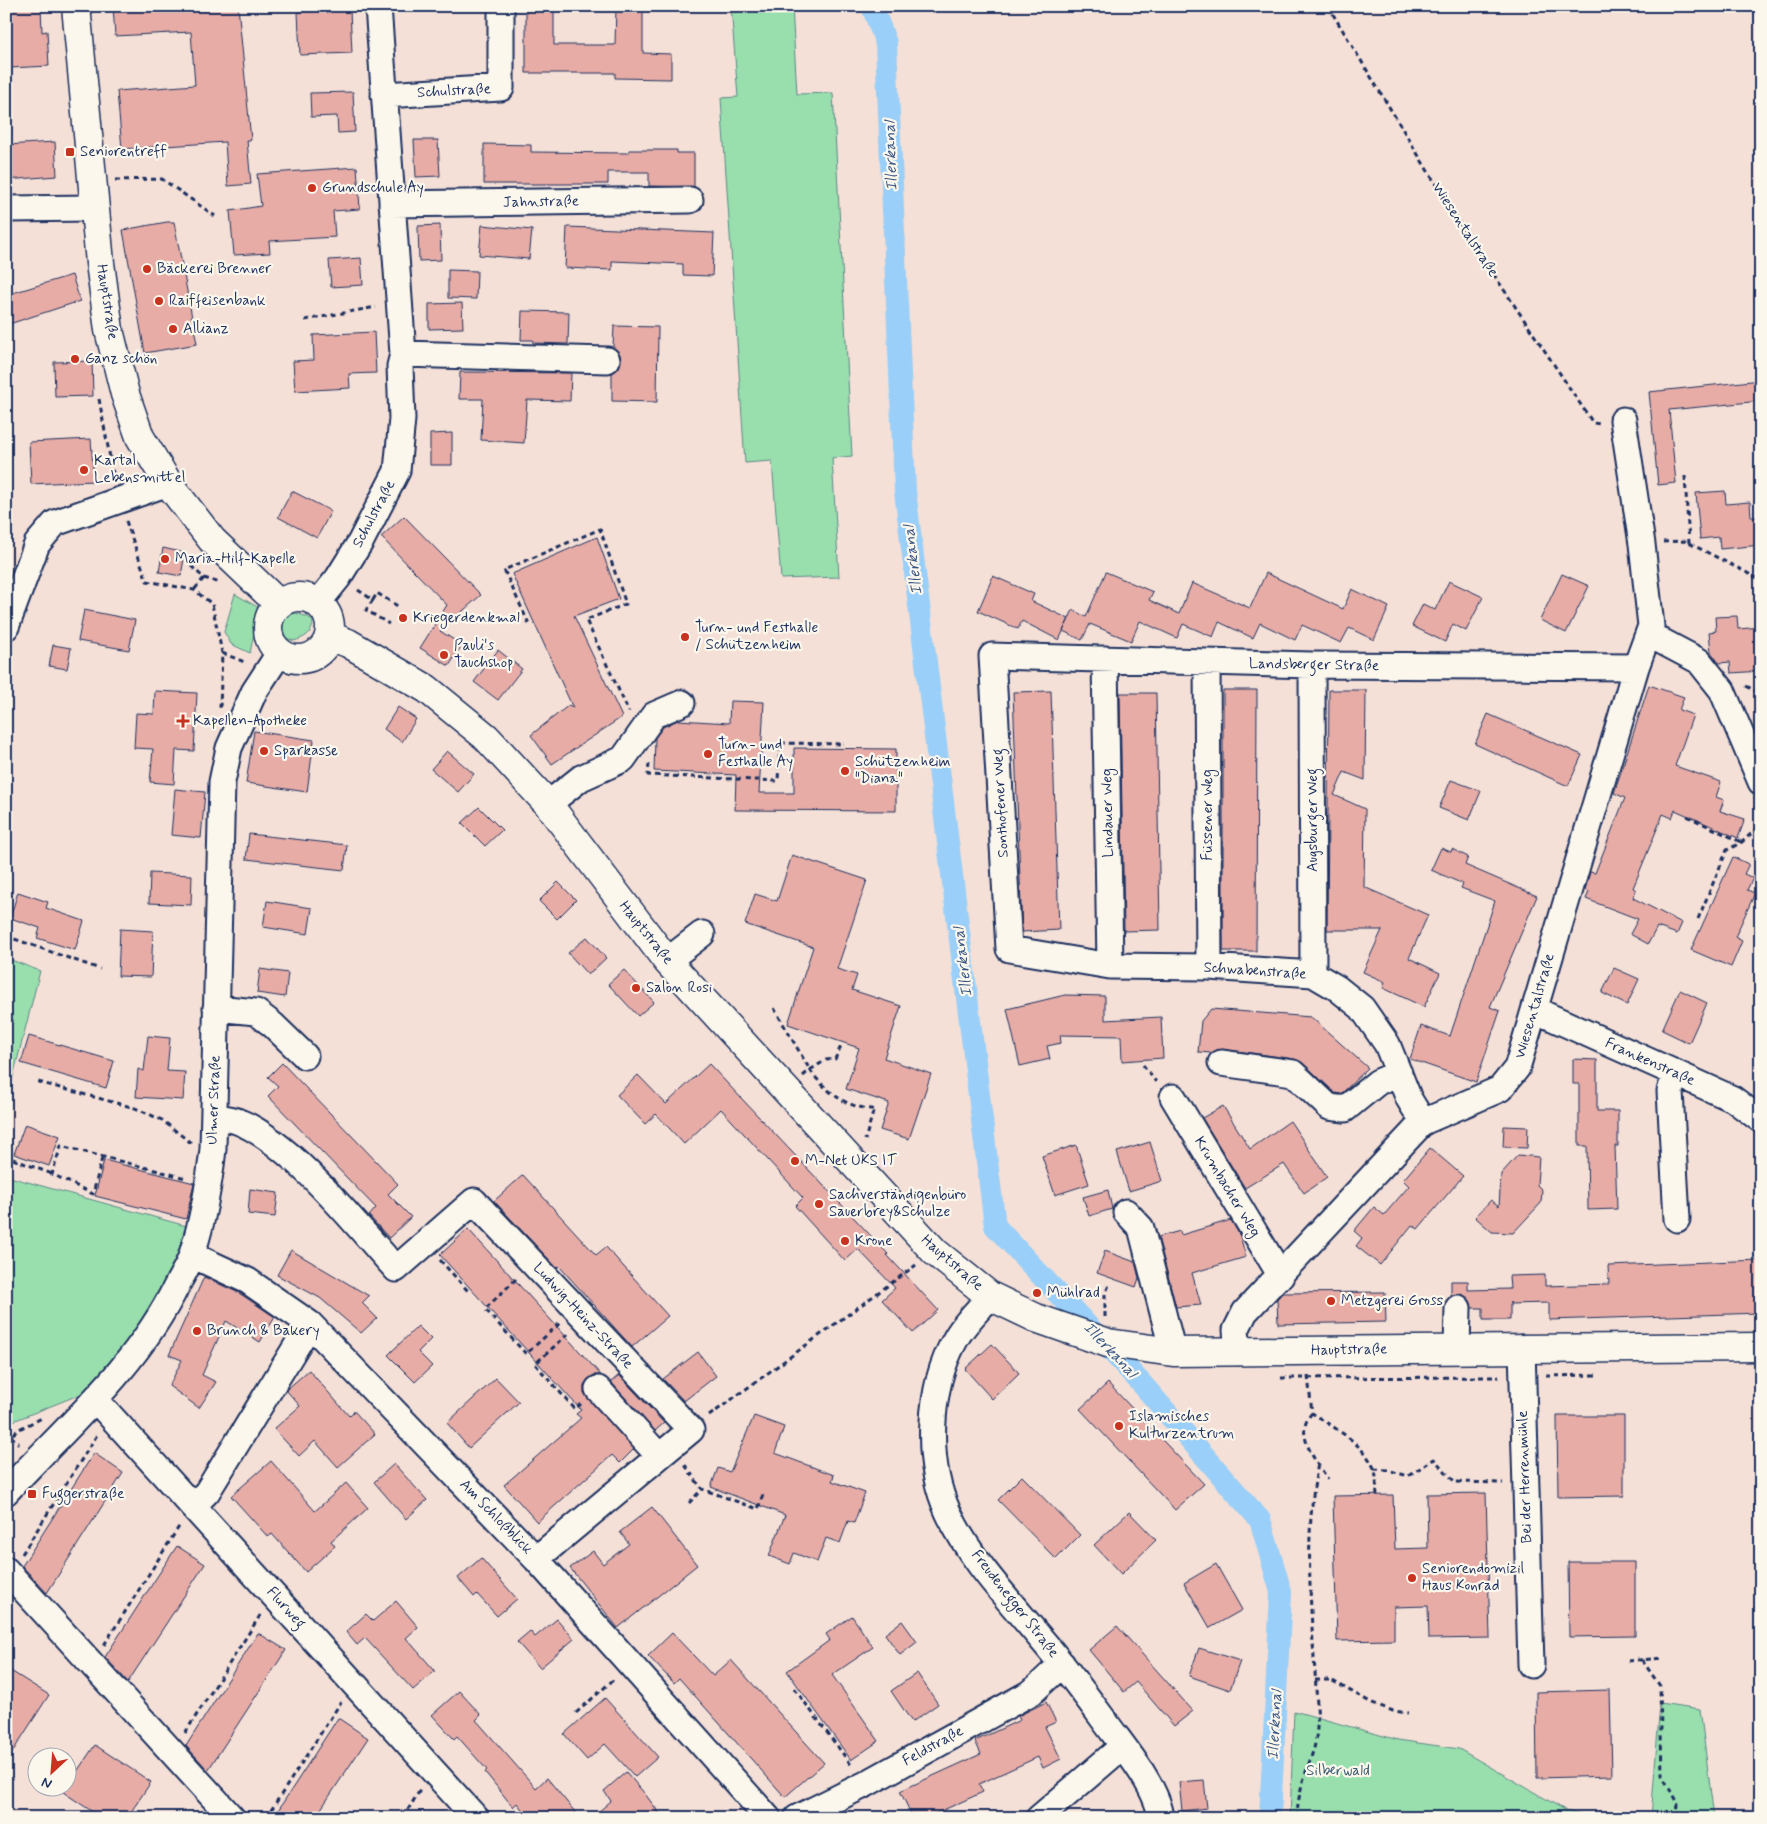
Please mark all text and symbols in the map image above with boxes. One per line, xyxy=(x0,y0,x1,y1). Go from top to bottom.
street label: Schulstraße xyxy=(417,79,491,103)
water label: Illerkanal xyxy=(879,118,903,191)
place label: Seniorentreff xyxy=(80,142,167,162)
marker: Seniorentreff xyxy=(64,146,76,158)
place label: Grundschule Ay xyxy=(322,178,424,198)
street label: Wiesentalstraße xyxy=(1427,179,1503,281)
marker: Grundschule Ay xyxy=(306,182,318,194)
street label: Jahnstraße xyxy=(503,191,579,213)
place label: Bäckerei Brenner xyxy=(157,259,272,279)
street label: Hauptstraße xyxy=(91,263,123,341)
marker: Bäckerei Brenner xyxy=(141,263,153,275)
place label: Raiffeisenbank xyxy=(169,291,266,311)
marker: Raiffeisenbank xyxy=(153,295,165,307)
place label: Allianz xyxy=(183,319,229,339)
marker: Allianz xyxy=(167,323,179,335)
place label: Ganz schön xyxy=(85,349,157,369)
marker: Ganz schön xyxy=(69,353,81,365)
place label: Kartal Lebensmittel xyxy=(94,451,186,488)
marker: Kartal Lebensmittel xyxy=(78,464,90,476)
street label: Schulstraße xyxy=(348,477,400,551)
water label: Illerkanal xyxy=(898,521,928,596)
place label: Maria-Hilf-Kapelle xyxy=(175,549,296,569)
marker: Maria-Hilf-Kapelle xyxy=(159,553,171,565)
place label: Kriegerdenkmal xyxy=(413,608,520,629)
marker: Kriegerdenkmal xyxy=(397,612,409,624)
place label: Turn- und Festhalle / Schützenheim xyxy=(695,618,819,655)
marker: Turn- und Festhalle / Schützenheim xyxy=(679,631,691,643)
place label: Pauli's Tauchshop xyxy=(454,636,513,673)
marker: Pauli's Tauchshop xyxy=(438,649,450,661)
street label: Landsberger Straße xyxy=(1249,654,1379,677)
place label: Kapellen-Apotheke xyxy=(193,711,307,732)
marker: Kapellen-Apotheke xyxy=(177,715,189,727)
place label: Turn- und Festhalle Ay xyxy=(718,735,793,772)
place label: Sparkasse xyxy=(274,741,338,761)
marker: Sparkasse xyxy=(258,745,270,757)
marker: Turn- und Festhalle Ay xyxy=(702,748,714,760)
street label: Sonthofener Weg xyxy=(988,748,1015,858)
place label: Schützenheim "Diana" xyxy=(855,752,951,789)
marker: Schützenheim "Diana" xyxy=(839,765,851,777)
street label: Lindauer Weg xyxy=(1097,768,1120,858)
street label: Augsburger Weg xyxy=(1303,768,1324,872)
street label: Füssener Weg xyxy=(1198,769,1219,861)
street label: Hauptstraße xyxy=(614,897,678,969)
water label: Illerkanal xyxy=(948,923,978,998)
street label: Wiesentalstraße xyxy=(1510,951,1560,1061)
street label: Schwabenstraße xyxy=(1203,957,1307,985)
place label: Salon Rosi xyxy=(646,978,712,998)
marker: Salon Rosi xyxy=(630,982,642,994)
street label: Frankenstraße xyxy=(1602,1033,1698,1091)
street label: Ulmer Straße xyxy=(202,1055,226,1145)
street label: Krumbacher Weg xyxy=(1188,1133,1265,1242)
place label: M-Net UKS IT xyxy=(805,1151,897,1171)
marker: M-Net UKS IT xyxy=(789,1155,801,1167)
place label: Sachverständigenbüro Sauerbrey&Schulze xyxy=(829,1185,966,1222)
marker: Sachverständigenbüro Sauerbrey&Schulze xyxy=(813,1198,825,1210)
street label: Hauptstraße xyxy=(917,1230,987,1296)
place label: Krone xyxy=(855,1231,893,1251)
marker: Krone xyxy=(839,1235,851,1247)
street label: Ludwig-Heinz-Straße xyxy=(528,1259,638,1373)
place label: Mühlrad xyxy=(1047,1283,1100,1303)
marker: Mühlrad xyxy=(1031,1287,1043,1299)
place label: Metzgerei Gross xyxy=(1341,1291,1444,1311)
marker: Metzgerei Gross xyxy=(1325,1295,1337,1307)
water label: Illerkanal xyxy=(1079,1317,1143,1385)
place label: Brunch & Bakery xyxy=(207,1321,319,1341)
marker: Brunch & Bakery xyxy=(191,1325,203,1337)
street label: Hauptstraße xyxy=(1311,1339,1387,1361)
place label: Islamisches Kulturzentrum xyxy=(1129,1407,1234,1444)
street label: Bei der Herrenmühle xyxy=(1513,1410,1537,1544)
marker: Islamisches Kulturzentrum xyxy=(1113,1420,1125,1432)
street label: Am Schloßblick xyxy=(455,1475,537,1559)
place label: Fuggerstraße xyxy=(42,1484,124,1505)
marker: Fuggerstraße xyxy=(26,1488,38,1500)
street label: Freudenegger Straße xyxy=(966,1546,1063,1663)
place label: Seniorendomizil Haus Konrad xyxy=(1422,1559,1525,1596)
marker: Seniorendomizil Haus Konrad xyxy=(1406,1572,1418,1584)
street label: Flurweg xyxy=(261,1583,310,1634)
water label: Illerkanal xyxy=(1263,1687,1287,1760)
street label: Feldstraße xyxy=(899,1721,967,1771)
north arrow xyxy=(28,1746,78,1796)
park label: Silberwald xyxy=(1306,1761,1370,1781)
text: N xyxy=(39,1773,55,1793)

